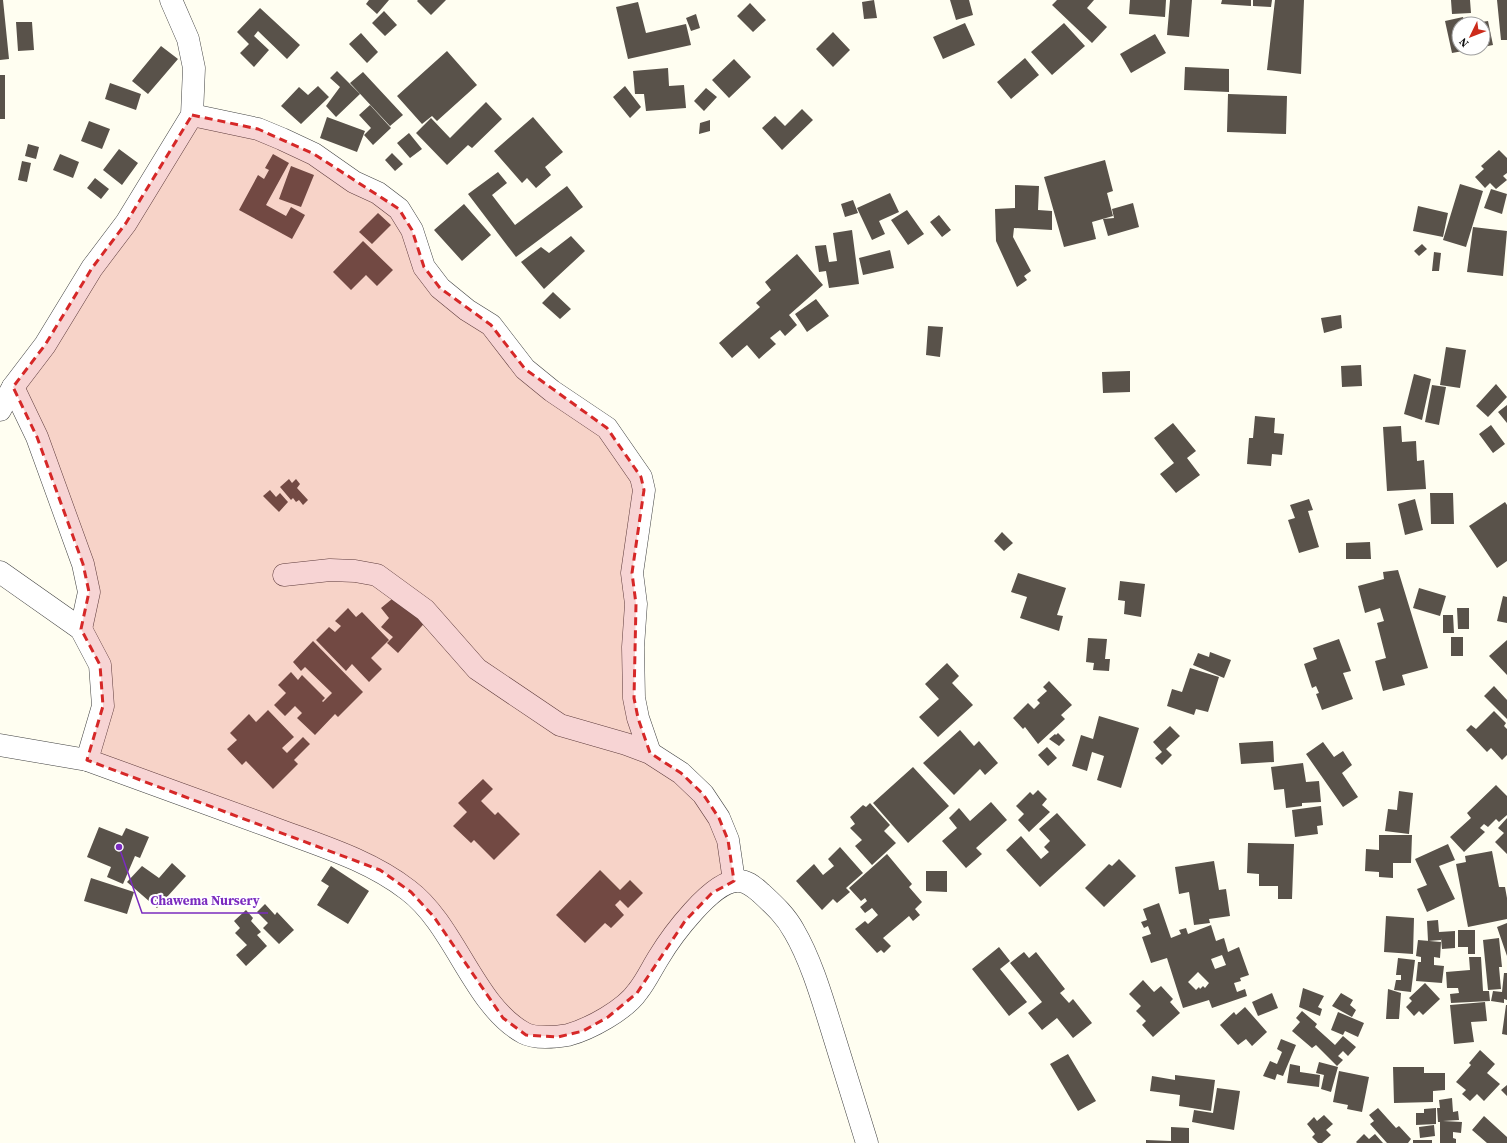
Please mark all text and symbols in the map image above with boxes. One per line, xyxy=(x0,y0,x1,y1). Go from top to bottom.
north arrow xyxy=(1451,16,1491,56)
text: N xyxy=(1456,34,1472,51)
callout: Chawema Nursery xyxy=(142,888,268,913)
text: Chawema Nursery xyxy=(150,892,260,909)

